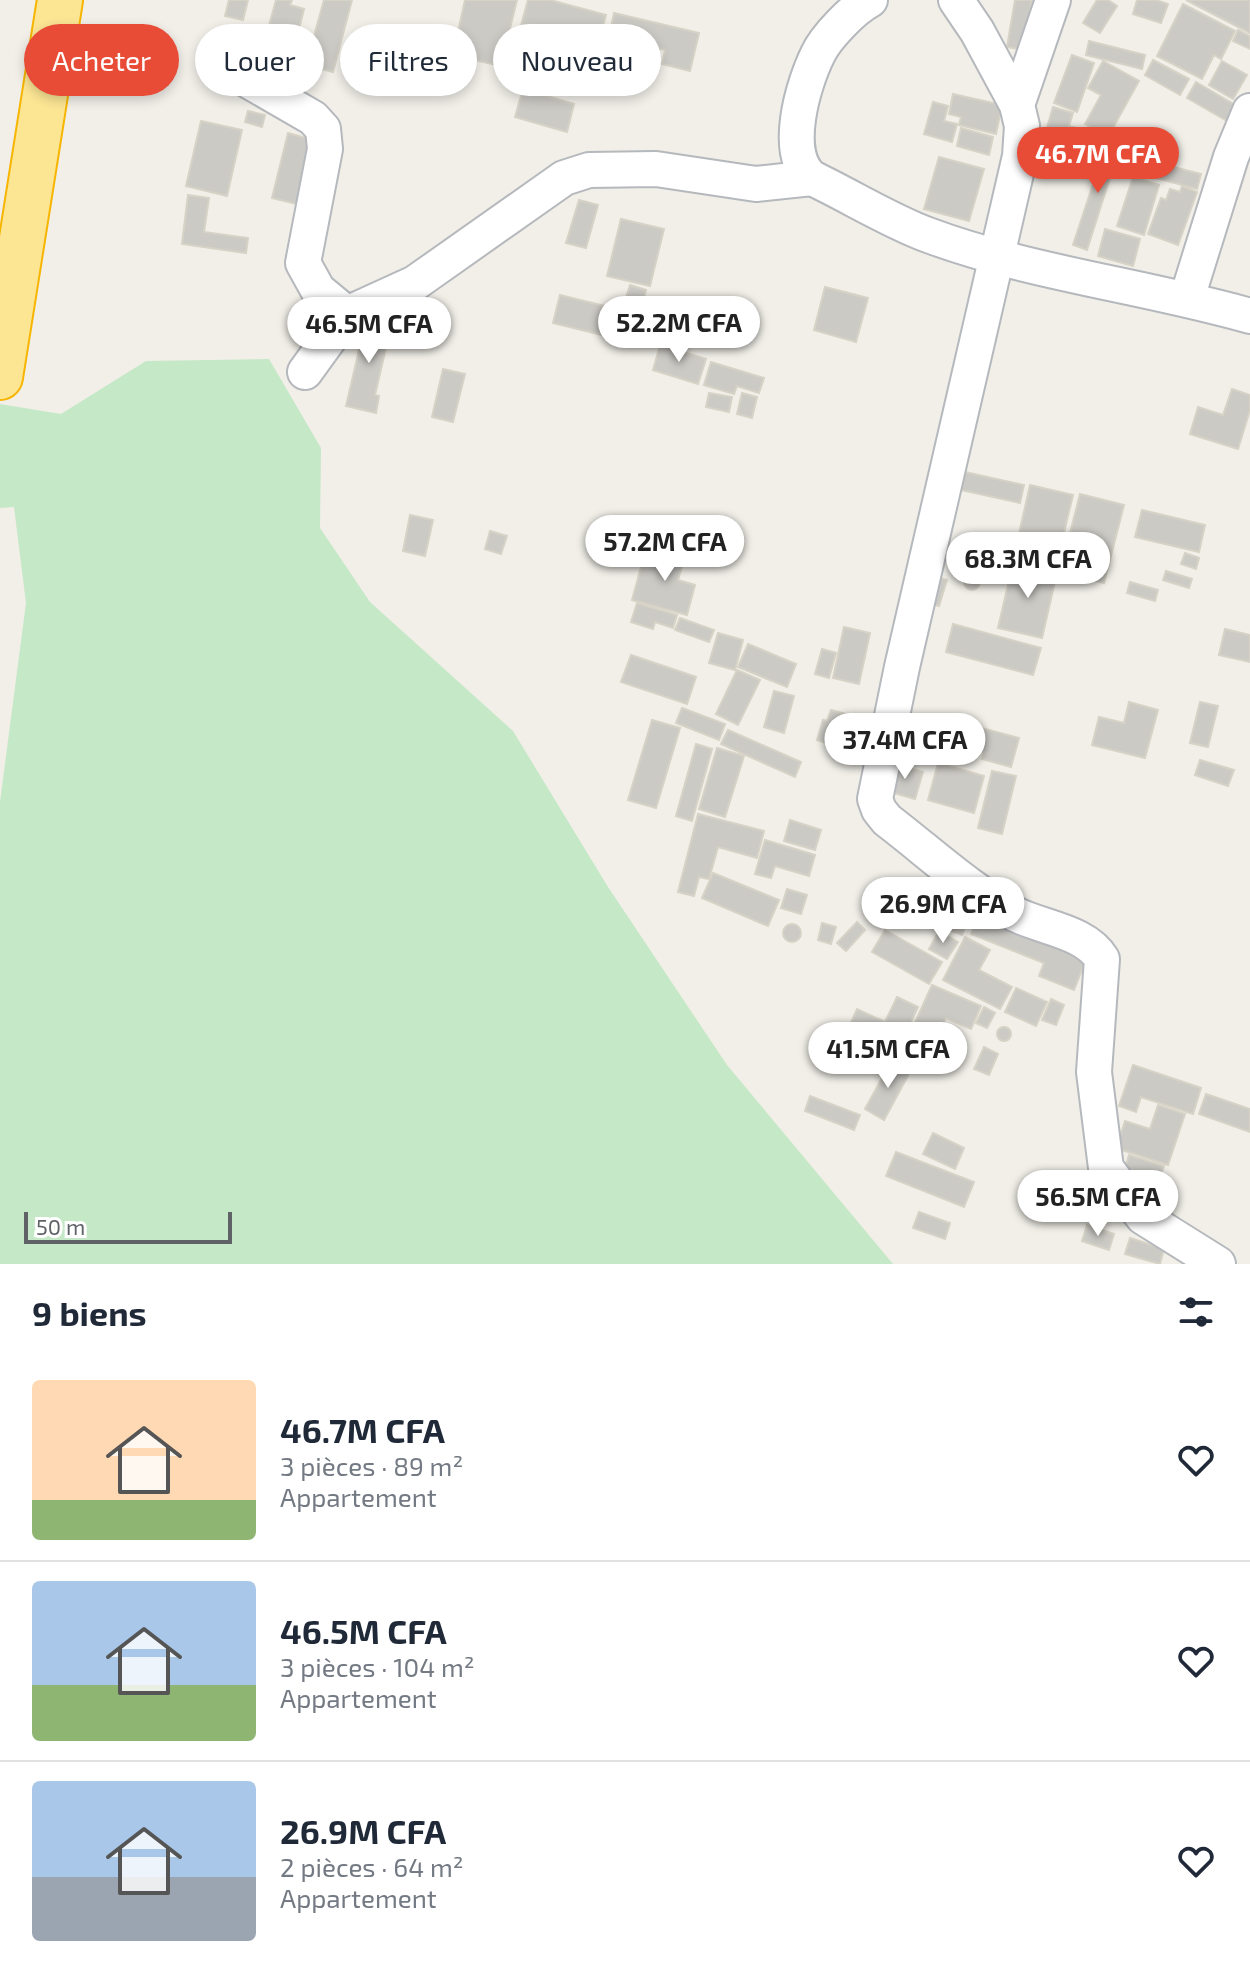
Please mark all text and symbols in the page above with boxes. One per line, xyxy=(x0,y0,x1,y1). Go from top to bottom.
chip: Acheter xyxy=(24,24,179,96)
chip: Louer xyxy=(195,24,324,96)
chip: Filtres xyxy=(340,24,477,96)
chip: Nouveau xyxy=(493,24,661,96)
pin: 46.7M CFA xyxy=(1006,127,1190,195)
text: 46.7M CFA xyxy=(1035,137,1161,168)
pin: 52.2M CFA xyxy=(587,296,771,364)
pin: 46.5M CFA xyxy=(277,297,461,365)
text: 52.2M CFA xyxy=(616,306,742,337)
text: 46.5M CFA xyxy=(305,307,433,338)
pin: 57.2M CFA xyxy=(573,515,757,583)
text: 57.2M CFA xyxy=(603,525,727,556)
pin: 68.3M CFA xyxy=(936,532,1120,600)
text: 68.3M CFA xyxy=(964,542,1092,573)
pin: 37.4M CFA xyxy=(813,713,997,781)
text: 37.4M CFA xyxy=(842,723,968,754)
pin: 26.9M CFA xyxy=(851,877,1035,945)
text: 26.9M CFA xyxy=(879,887,1007,918)
pin: 41.5M CFA xyxy=(796,1022,980,1090)
text: 41.5M CFA xyxy=(826,1032,950,1063)
pin: 56.5M CFA xyxy=(1006,1170,1190,1238)
text: 56.5M CFA xyxy=(1035,1180,1161,1211)
scale bar xyxy=(24,1208,232,1244)
text: 50 m xyxy=(36,1213,85,1239)
icon: filters xyxy=(1174,1290,1218,1334)
text: 9 biens xyxy=(32,1292,147,1333)
text: 46.7M CFA xyxy=(280,1409,445,1450)
icon: home xyxy=(96,1412,192,1508)
icon: heart xyxy=(1174,1438,1218,1482)
text: 3 pièces · 89 m² xyxy=(280,1450,463,1481)
text: Appartement xyxy=(280,1481,437,1512)
text: 46.5M CFA xyxy=(280,1610,447,1651)
icon: home xyxy=(96,1613,192,1709)
icon: heart xyxy=(1174,1639,1218,1683)
text: 3 pièces · 104 m² xyxy=(280,1651,475,1682)
text: Appartement xyxy=(280,1682,437,1713)
text: 26.9M CFA xyxy=(280,1810,446,1851)
icon: home xyxy=(96,1813,192,1909)
icon: heart xyxy=(1174,1839,1218,1883)
text: 2 pièces · 64 m² xyxy=(280,1851,464,1882)
text: Appartement xyxy=(280,1882,437,1913)

